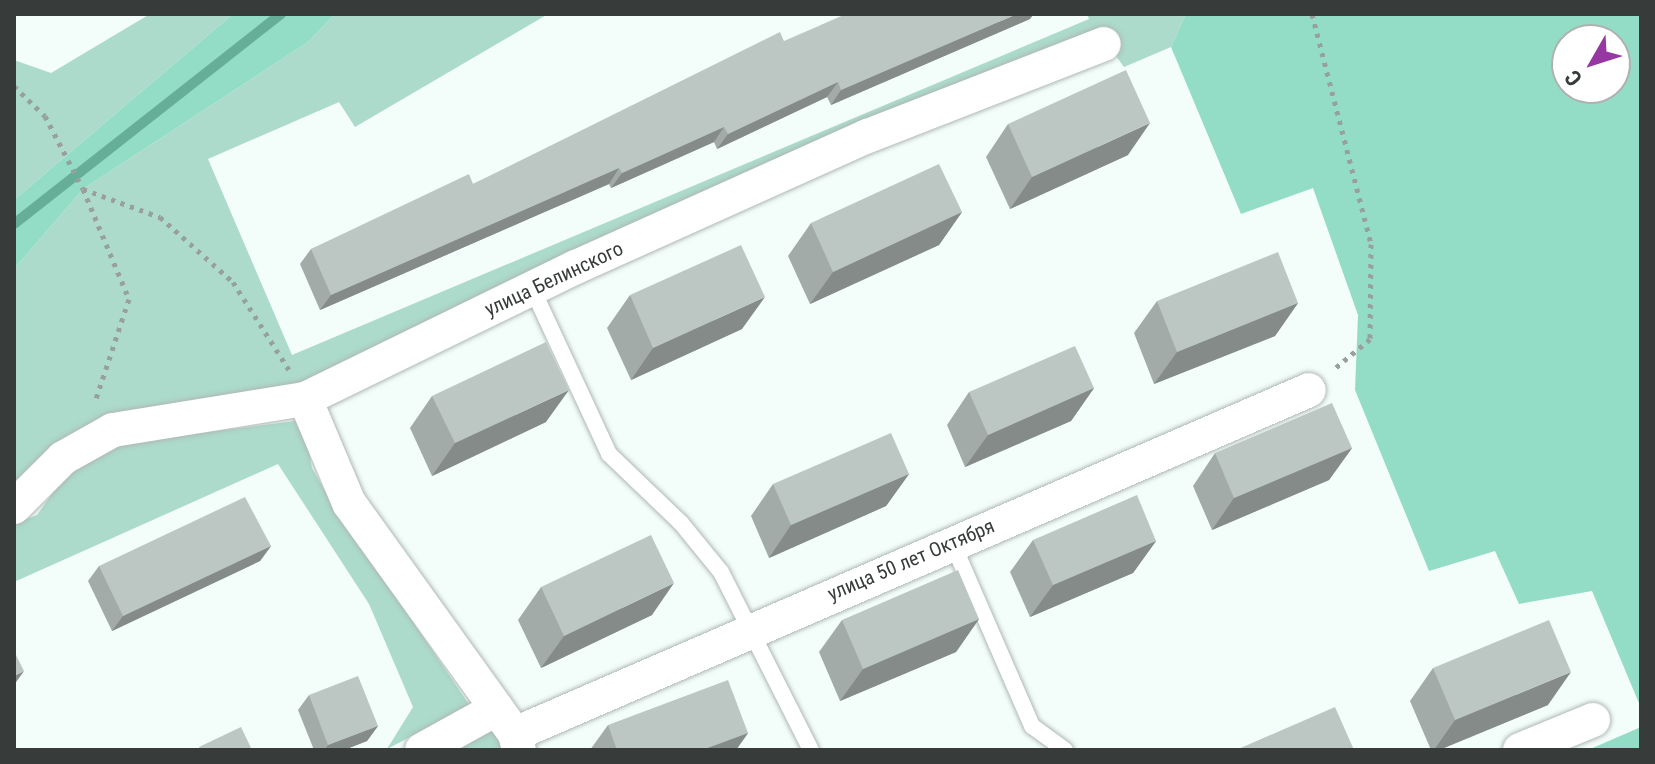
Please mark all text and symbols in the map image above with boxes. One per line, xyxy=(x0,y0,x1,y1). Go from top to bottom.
north arrow xyxy=(1551,24,1631,104)
text: С xyxy=(1560,65,1587,91)
street label: улица Белинского xyxy=(481,236,627,322)
street label: улица 50 лет Октября xyxy=(824,514,998,606)

